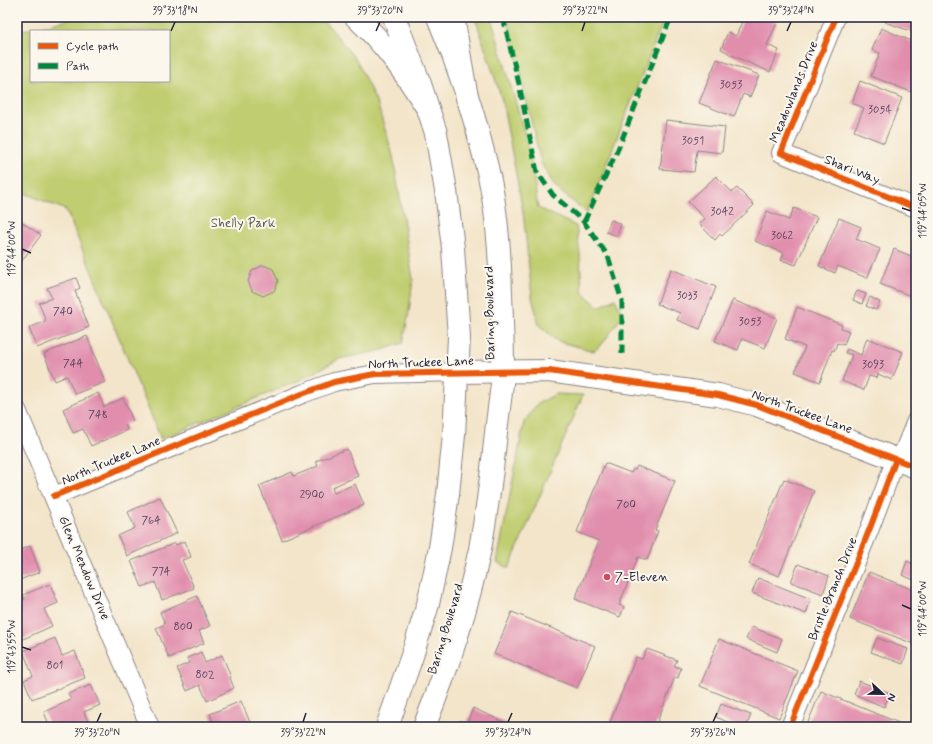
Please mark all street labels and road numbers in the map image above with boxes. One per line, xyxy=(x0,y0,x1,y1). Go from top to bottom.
street label: Meadowlands Drive xyxy=(766,38,822,146)
street label: Shari Way xyxy=(822,151,883,189)
street label: Baring Boulevard xyxy=(481,266,499,360)
street label: North Truckee Lane xyxy=(368,353,474,373)
street label: North Truckee Lane xyxy=(749,386,855,438)
street label: North Truckee Lane xyxy=(59,432,163,489)
street label: Glen Meadow Drive xyxy=(54,513,114,623)
street label: Bristle Branch Drive xyxy=(805,535,862,643)
street label: Baring Boulevard xyxy=(424,582,468,676)

